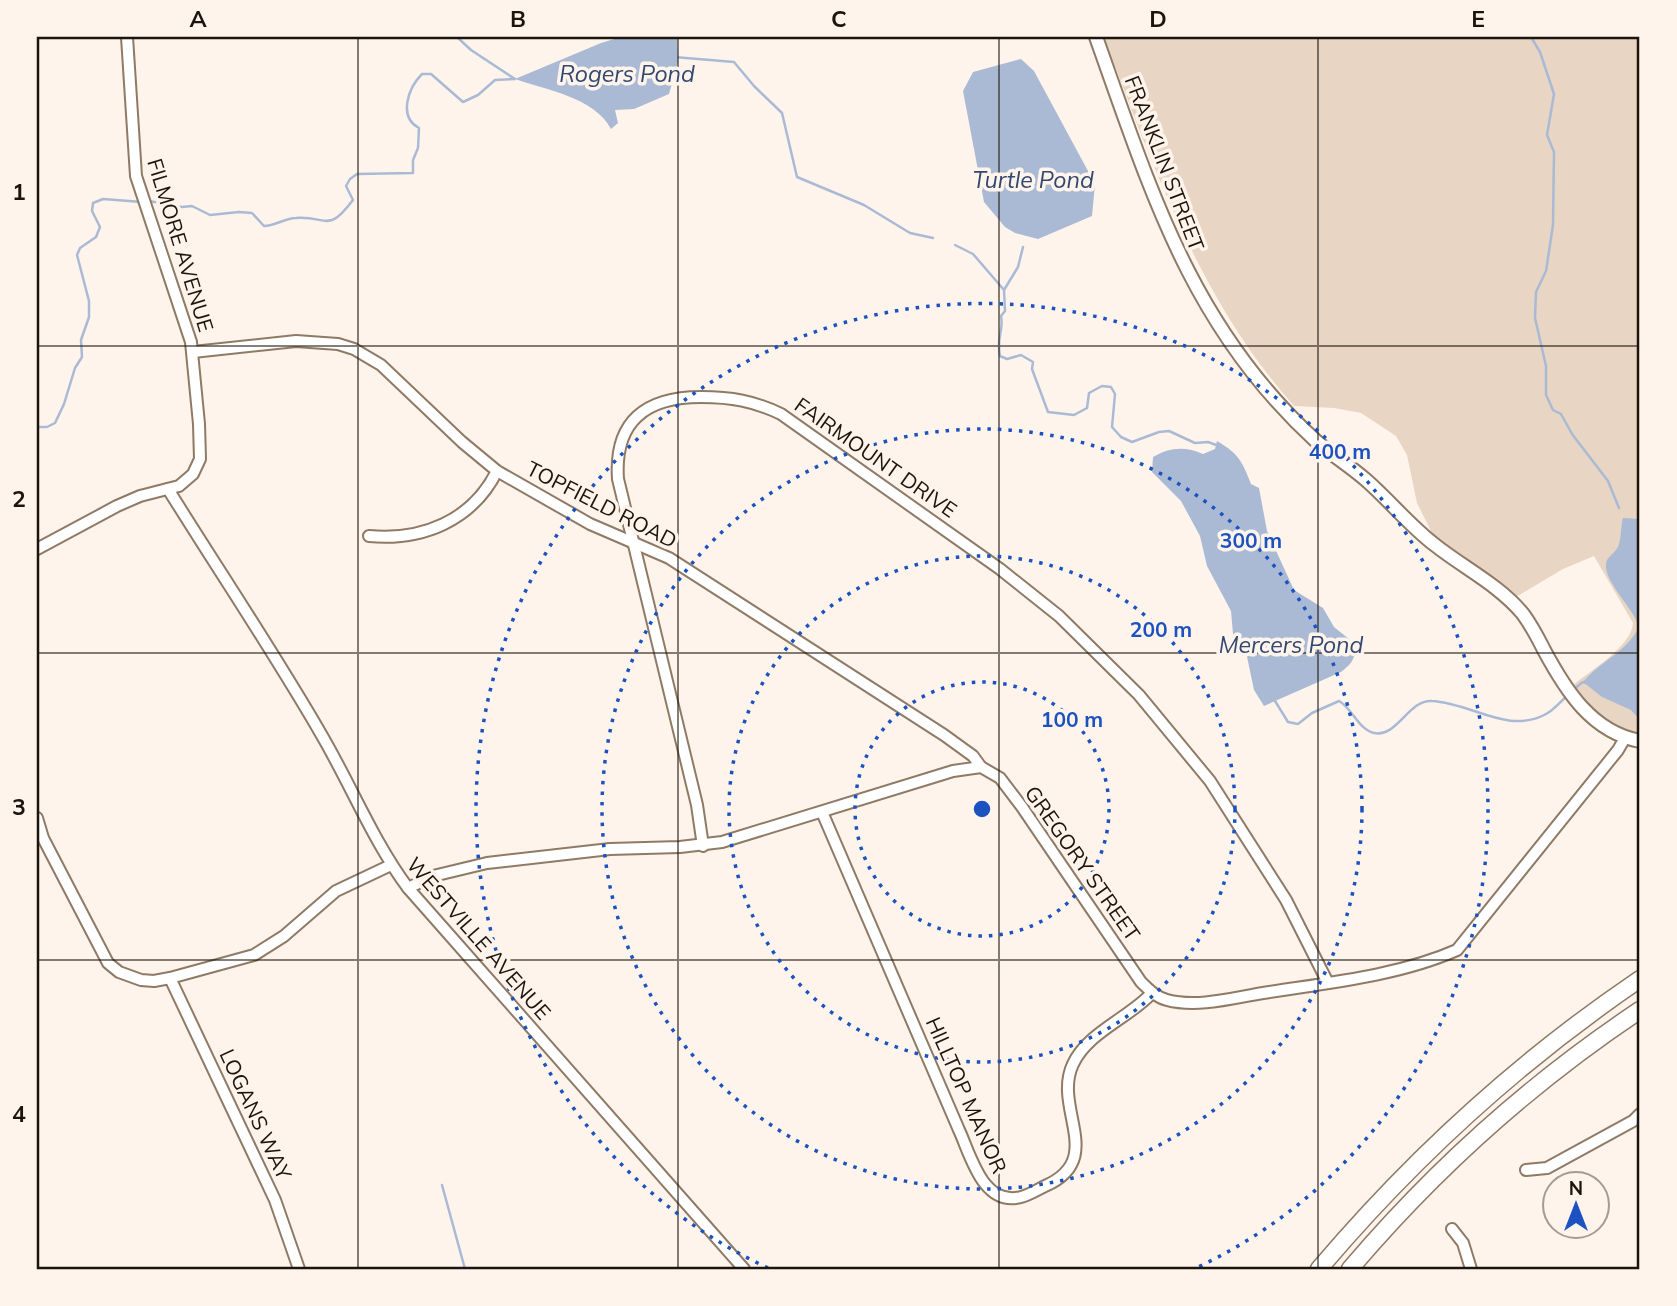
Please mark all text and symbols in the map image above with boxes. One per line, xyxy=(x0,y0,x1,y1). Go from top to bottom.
text: A xyxy=(189,4,207,33)
text: B xyxy=(510,4,526,33)
text: C xyxy=(831,4,847,33)
text: D xyxy=(1149,4,1167,33)
text: E xyxy=(1471,4,1485,33)
water label: Rogers Pond xyxy=(559,59,695,88)
street label: FRANKLIN STREET xyxy=(1120,72,1211,255)
street label: FILMORE AVENUE xyxy=(142,155,220,335)
water label: Turtle Pond xyxy=(972,165,1094,194)
text: 1 xyxy=(12,177,26,206)
street label: FAIRMOUNT DRIVE xyxy=(790,391,962,523)
text: 400 m xyxy=(1309,438,1371,464)
street label: TOPFIELD ROAD xyxy=(522,455,682,553)
text: 2 xyxy=(12,484,26,513)
text: 300 m xyxy=(1220,527,1282,553)
text: 200 m xyxy=(1130,616,1192,642)
water label: Mercers Pond xyxy=(1219,630,1364,659)
text: 100 m xyxy=(1041,706,1103,732)
street label: GREGORY STREET xyxy=(1020,780,1146,946)
text: 3 xyxy=(12,792,26,821)
centre of rings xyxy=(970,797,994,821)
street label: WESTVILLE AVENUE xyxy=(401,851,557,1025)
street label: HILLTOP MANOR xyxy=(921,1013,1013,1177)
street label: LOGANS WAY xyxy=(214,1045,298,1184)
text: 4 xyxy=(12,1099,26,1128)
north arrow xyxy=(1540,1170,1610,1240)
text: N xyxy=(1569,1176,1583,1200)

